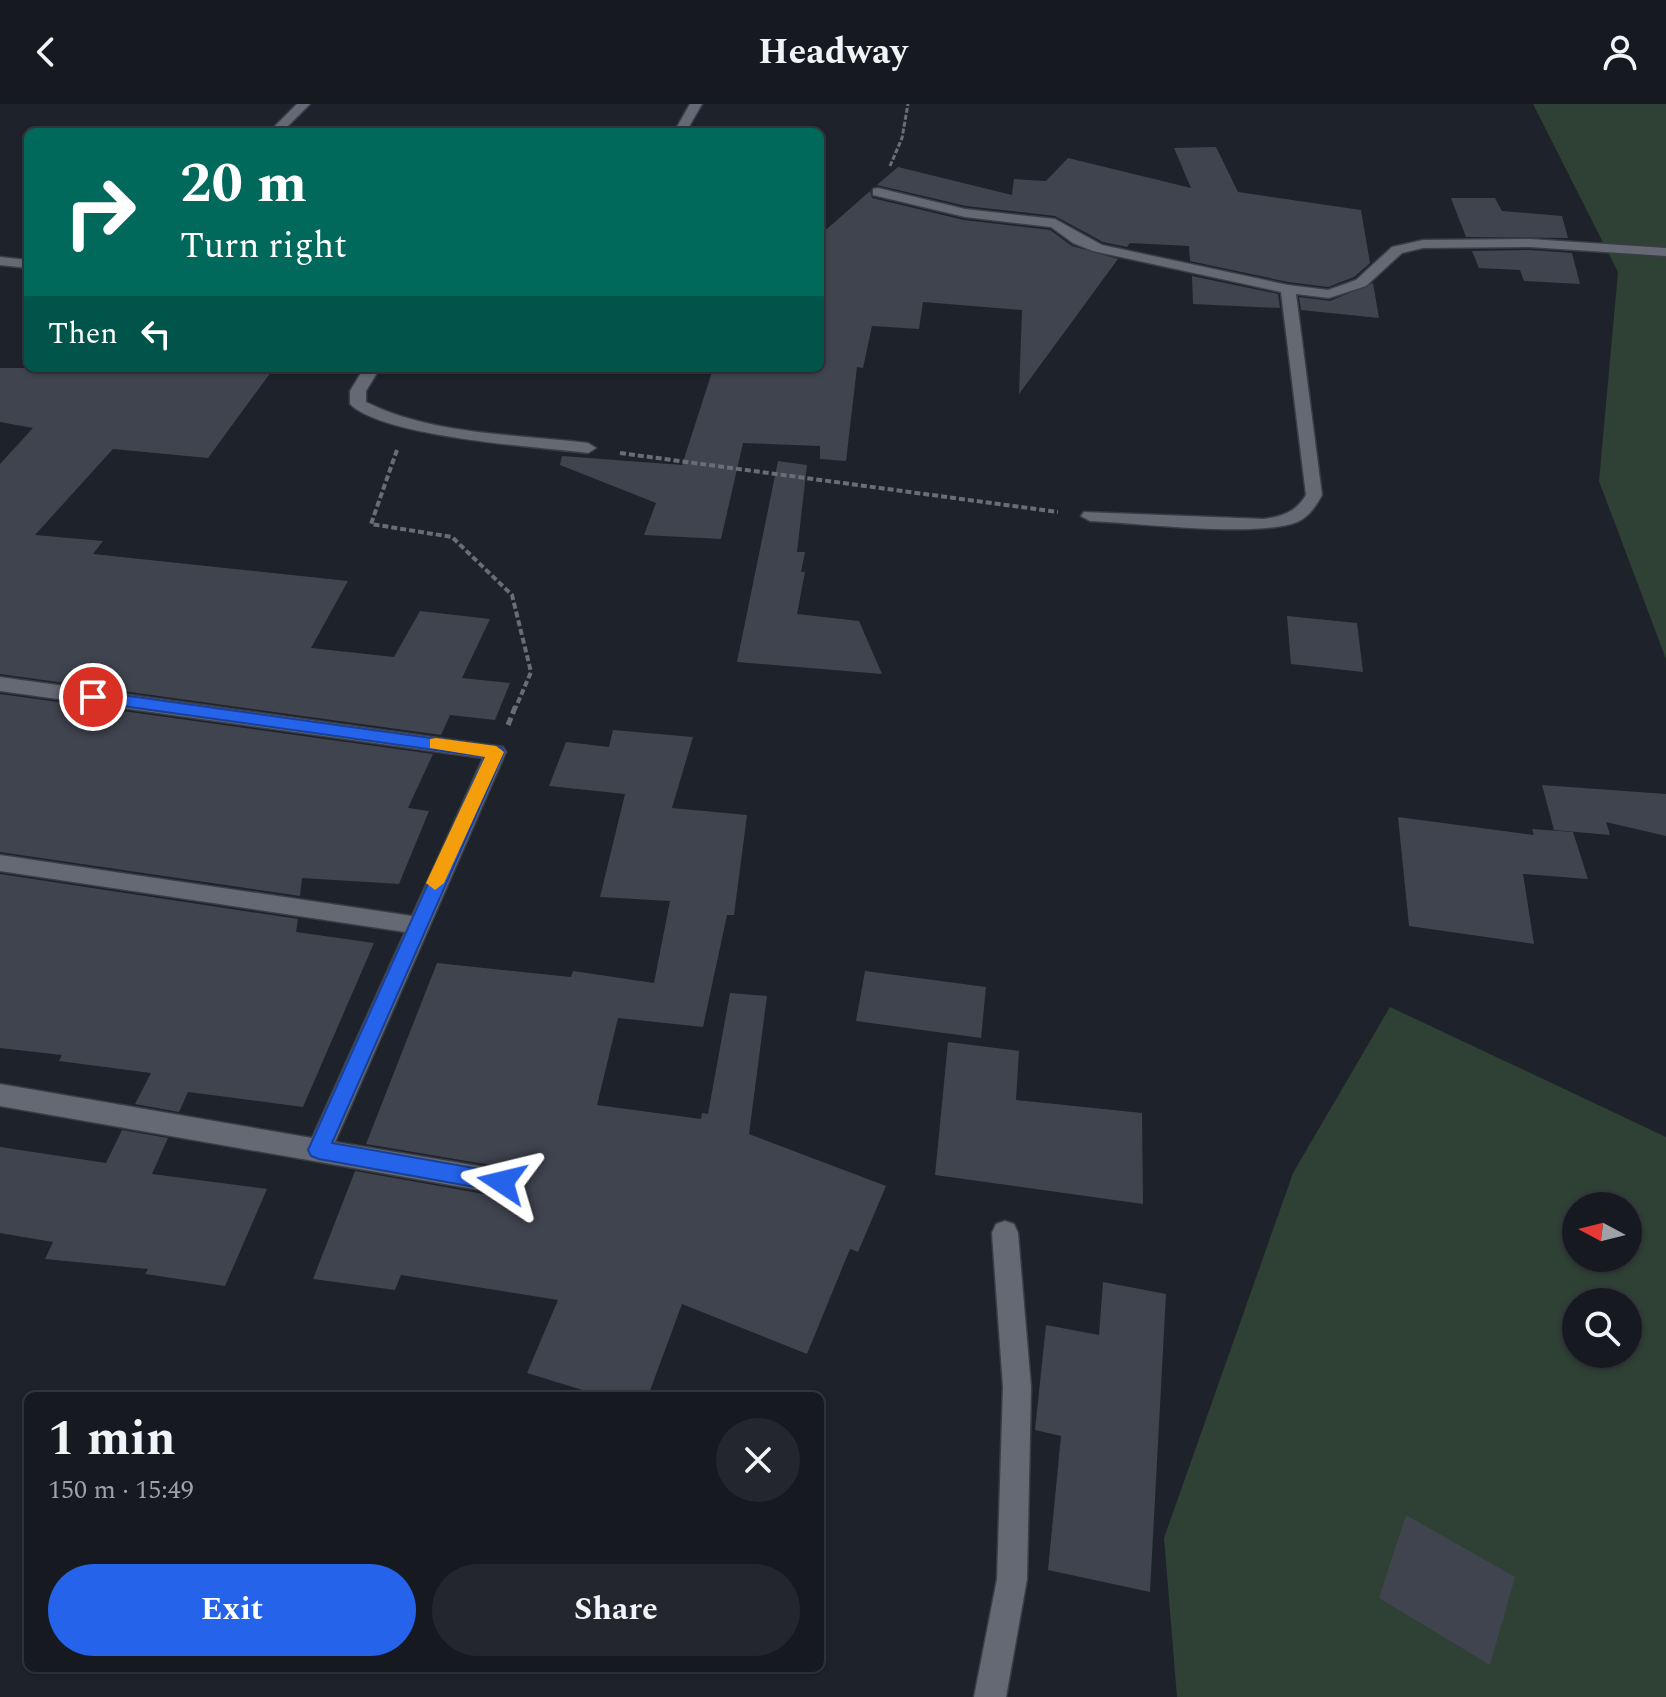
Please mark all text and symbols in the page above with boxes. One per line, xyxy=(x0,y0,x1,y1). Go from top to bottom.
text: Headway xyxy=(758,25,908,80)
icon: back xyxy=(24,30,68,74)
icon: person xyxy=(1598,30,1642,74)
text: 20 m xyxy=(180,142,307,227)
icon: right xyxy=(48,160,152,264)
text: Turn right xyxy=(180,219,347,274)
text: Then xyxy=(48,311,118,357)
icon: left xyxy=(134,312,178,356)
pin xyxy=(59,663,127,731)
icon: arrive xyxy=(71,675,115,719)
position arrow xyxy=(460,1140,544,1224)
north arrow xyxy=(1562,1192,1642,1272)
map controls xyxy=(1562,1192,1642,1368)
button: search xyxy=(1562,1288,1642,1368)
text: 1 min xyxy=(48,1403,176,1476)
button: close xyxy=(716,1418,800,1502)
text: 150 m · 15:49 xyxy=(48,1470,194,1510)
button: Exit xyxy=(48,1564,416,1656)
button: Share xyxy=(432,1564,800,1656)

